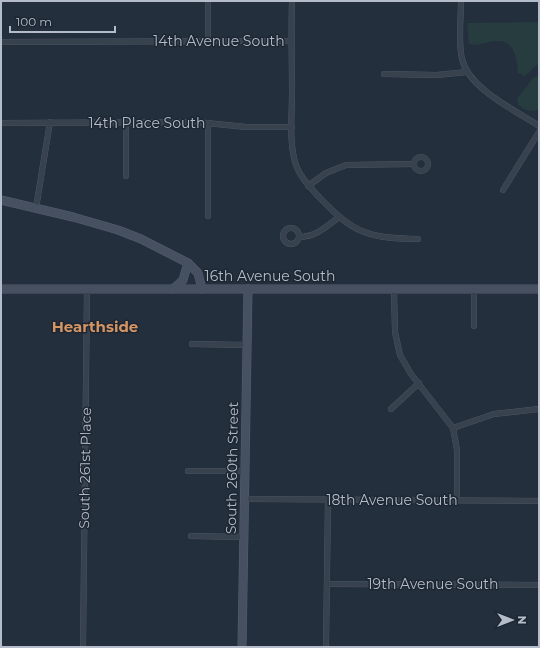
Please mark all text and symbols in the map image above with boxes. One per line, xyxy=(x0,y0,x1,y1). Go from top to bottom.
scale bar xyxy=(10,8,115,34)
text: 100 m xyxy=(16,14,52,29)
street label: 14th Avenue South xyxy=(153,32,285,50)
street label: 14th Place South xyxy=(88,114,206,132)
street label: 16th Avenue South xyxy=(205,267,335,285)
district label: Hearthside xyxy=(52,317,138,336)
street label: South 260th Street xyxy=(222,401,242,534)
street label: South 261st Place xyxy=(75,407,95,529)
street label: 18th Avenue South xyxy=(326,491,458,509)
street label: 19th Avenue South xyxy=(368,575,498,593)
north arrow xyxy=(492,600,532,640)
text: N xyxy=(515,616,529,624)

